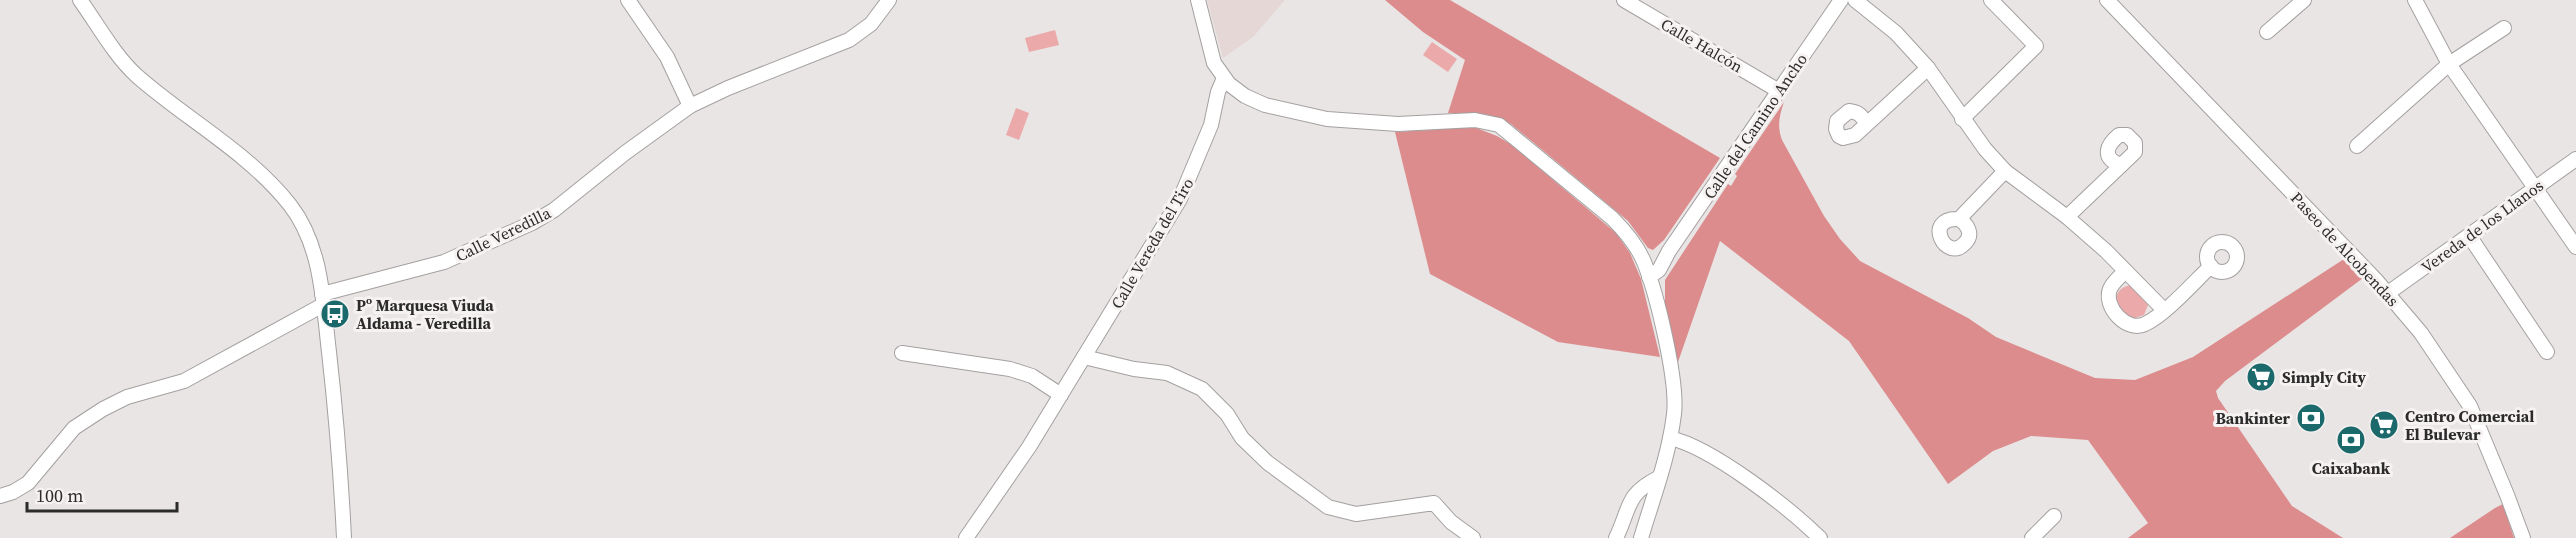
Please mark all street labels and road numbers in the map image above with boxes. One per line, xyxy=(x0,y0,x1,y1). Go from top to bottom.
street label: Calle Halcón xyxy=(1657,13,1747,77)
street label: Calle del Camino Ancho xyxy=(1698,49,1812,203)
street label: Calle Vereda del Tiro xyxy=(1106,173,1199,312)
street label: Vereda de los Llanos xyxy=(2416,174,2548,278)
street label: Paseo de Alcobendas xyxy=(2286,187,2404,311)
street label: Calle Veredilla xyxy=(452,201,555,266)

